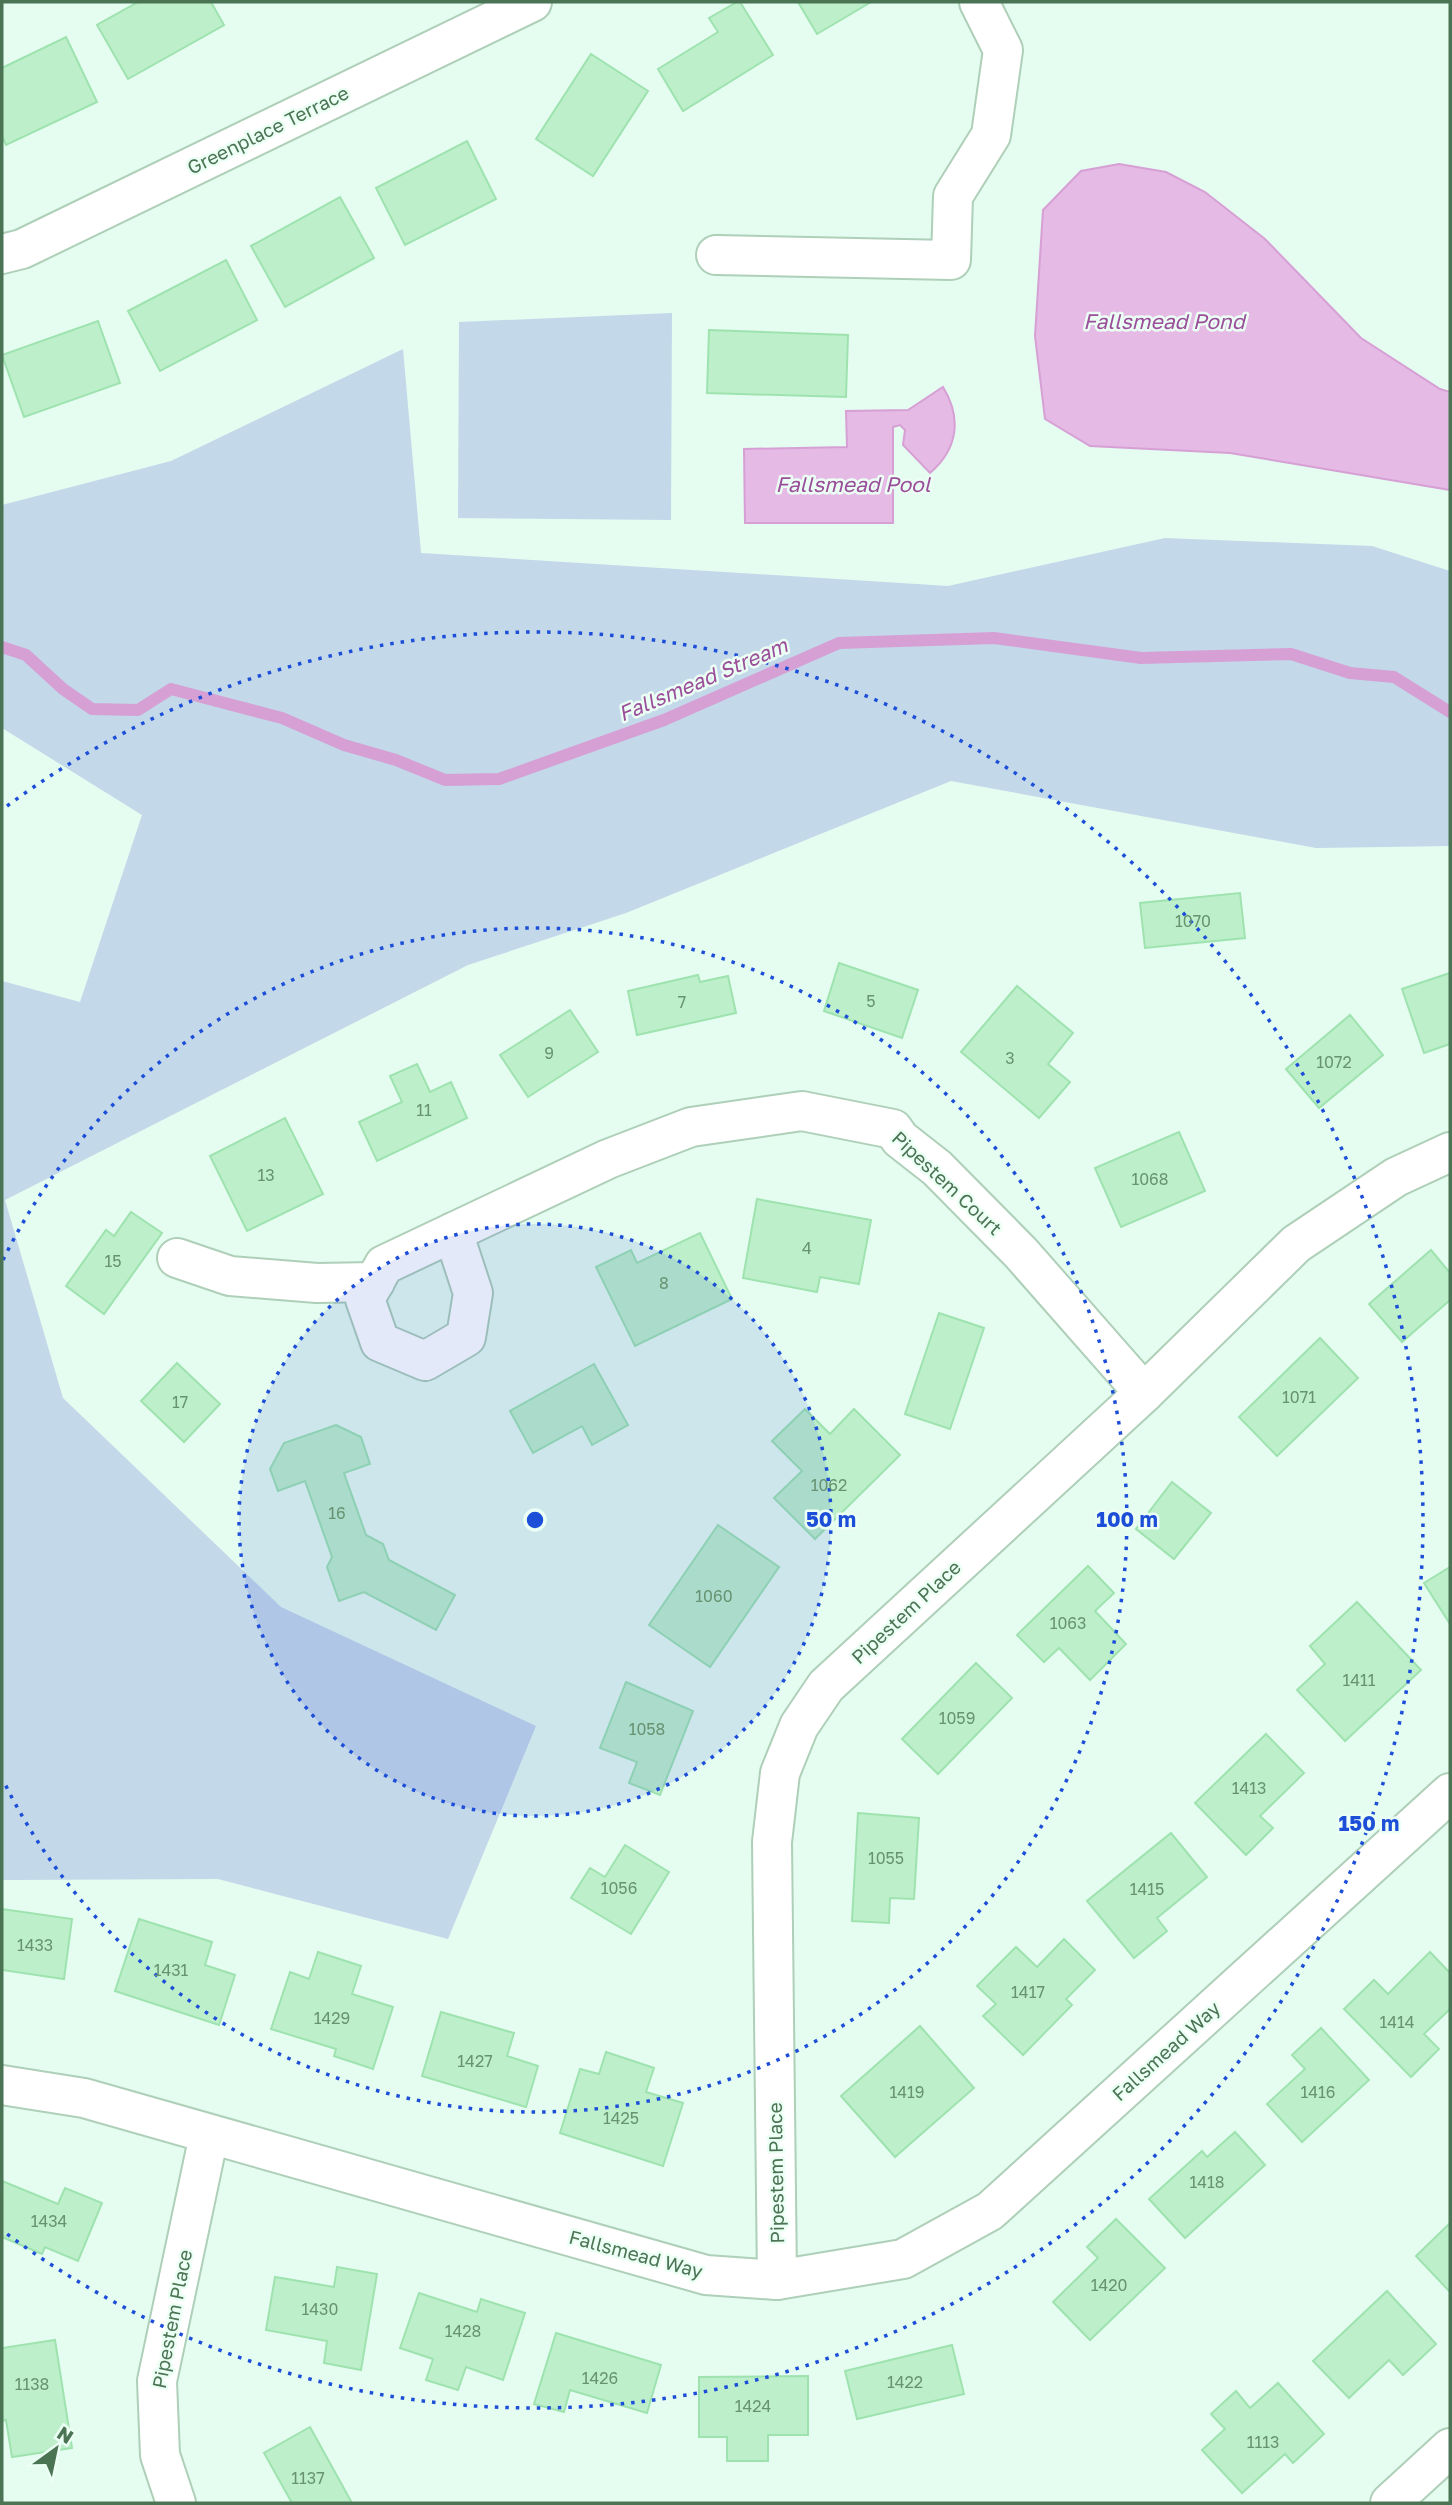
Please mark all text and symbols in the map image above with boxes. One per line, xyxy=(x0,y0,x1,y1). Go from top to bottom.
street label: Greenplace Terrace xyxy=(183,80,352,179)
water label: Fallsmead Pond xyxy=(1083,308,1247,334)
water label: Fallsmead Pool xyxy=(776,471,932,497)
water label: Fallsmead Stream xyxy=(614,631,792,726)
house number: 1070 xyxy=(1175,911,1211,931)
house number: 5 xyxy=(866,991,876,1011)
house number: 7 xyxy=(678,992,686,1012)
house number: 9 xyxy=(544,1043,554,1063)
house number: 3 xyxy=(1005,1048,1015,1068)
house number: 1072 xyxy=(1316,1052,1352,1072)
house number: 11 xyxy=(416,1100,432,1120)
street label: Pipestem Court xyxy=(888,1126,1007,1239)
house number: 13 xyxy=(257,1165,275,1185)
house number: 1068 xyxy=(1131,1169,1169,1189)
house number: 4 xyxy=(802,1238,812,1258)
house number: 15 xyxy=(104,1251,122,1271)
house number: 8 xyxy=(659,1273,669,1293)
house number: 1071 xyxy=(1282,1387,1316,1407)
house number: 17 xyxy=(172,1392,188,1412)
house number: 1062 xyxy=(811,1475,847,1495)
house number: 16 xyxy=(328,1503,346,1523)
text: 50 m xyxy=(806,1506,856,1532)
text: 100 m xyxy=(1096,1506,1158,1532)
centre of rings xyxy=(523,1508,547,1532)
street label: Pipestem Place xyxy=(846,1555,965,1668)
house number: 1060 xyxy=(695,1586,733,1606)
house number: 1063 xyxy=(1050,1613,1086,1633)
house number: 1411 xyxy=(1342,1670,1376,1690)
house number: 1059 xyxy=(939,1708,975,1728)
house number: 1058 xyxy=(629,1719,665,1739)
house number: 1413 xyxy=(1232,1778,1266,1798)
text: 150 m xyxy=(1339,1810,1399,1836)
house number: 1055 xyxy=(868,1848,904,1868)
house number: 1056 xyxy=(601,1878,637,1898)
house number: 1415 xyxy=(1130,1879,1164,1899)
house number: 1433 xyxy=(17,1935,53,1955)
house number: 1431 xyxy=(154,1960,189,1980)
house number: 1417 xyxy=(1011,1982,1045,2002)
street label: Fallsmead Way xyxy=(1107,1996,1225,2105)
house number: 1429 xyxy=(314,2008,350,2028)
house number: 1414 xyxy=(1379,2012,1415,2032)
house number: 1427 xyxy=(457,2051,493,2071)
house number: 1419 xyxy=(890,2082,924,2102)
house number: 1416 xyxy=(1301,2082,1335,2102)
street label: Pipestem Place xyxy=(763,2102,788,2244)
house number: 1425 xyxy=(603,2108,639,2128)
house number: 1418 xyxy=(1189,2172,1225,2192)
house number: 1434 xyxy=(31,2211,67,2231)
street label: Fallsmead Way xyxy=(567,2225,706,2282)
street label: Pipestem Place xyxy=(147,2247,196,2390)
house number: 1420 xyxy=(1091,2275,1127,2295)
house number: 1430 xyxy=(302,2299,338,2319)
house number: 1428 xyxy=(445,2321,481,2341)
house number: 1426 xyxy=(582,2368,618,2388)
house number: 1422 xyxy=(887,2372,923,2392)
house number: 1138 xyxy=(15,2374,49,2394)
house number: 1424 xyxy=(735,2396,771,2416)
north arrow xyxy=(21,2414,91,2484)
text: N xyxy=(53,2421,78,2448)
house number: 1113 xyxy=(1247,2432,1279,2452)
house number: 1137 xyxy=(291,2468,325,2488)

